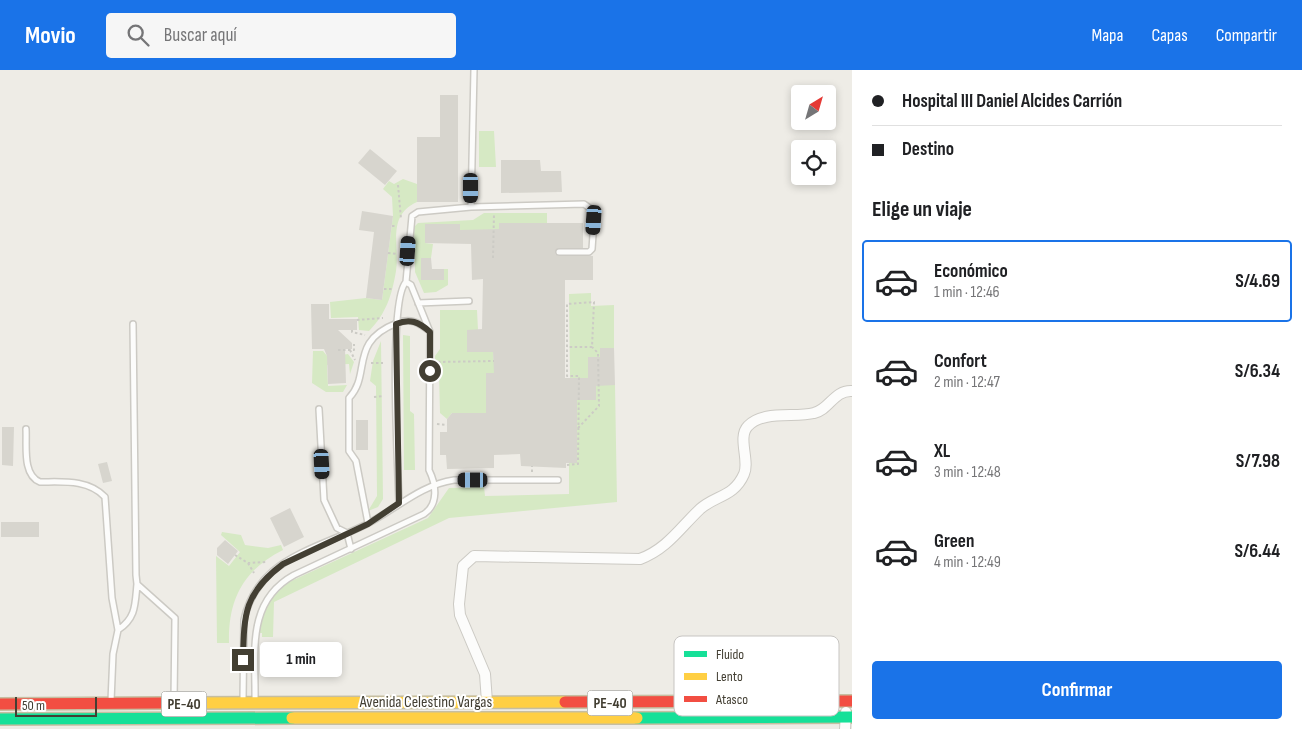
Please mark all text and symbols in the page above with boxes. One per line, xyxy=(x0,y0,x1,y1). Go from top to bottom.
search box xyxy=(106,13,456,58)
text: Movio xyxy=(25,21,76,50)
icon: search xyxy=(124,21,152,49)
text: Buscar aquí xyxy=(164,24,237,47)
text: Mapa xyxy=(1091,25,1123,46)
text: Capas xyxy=(1151,25,1188,46)
text: Compartir xyxy=(1216,25,1277,46)
north arrow xyxy=(791,85,836,130)
map controls xyxy=(791,85,836,185)
text: Hospital III Daniel Alcides Carrión xyxy=(902,90,1122,113)
text: Destino xyxy=(902,138,954,161)
button: locate xyxy=(791,140,836,185)
car xyxy=(463,173,478,203)
text: Elige un viaje xyxy=(872,196,972,223)
car xyxy=(585,205,602,235)
car xyxy=(399,236,416,266)
icon: car xyxy=(874,259,919,304)
text: Económico xyxy=(934,260,1008,283)
text: S/4.69 xyxy=(1235,270,1280,293)
text: 1 min · 12:46 xyxy=(934,283,1000,302)
icon: car xyxy=(874,349,919,394)
text: Confort xyxy=(934,350,987,373)
route start xyxy=(419,360,441,382)
text: S/6.34 xyxy=(1235,360,1280,383)
text: 2 min · 12:47 xyxy=(934,373,1000,392)
icon: car xyxy=(874,439,919,484)
text: XL xyxy=(934,440,950,463)
car xyxy=(313,449,330,479)
text: S/7.98 xyxy=(1236,450,1280,473)
text: 3 min · 12:48 xyxy=(934,463,1001,482)
car xyxy=(458,473,488,488)
icon: car xyxy=(874,529,919,574)
text: Green xyxy=(934,530,974,553)
text: S/6.44 xyxy=(1234,540,1280,563)
text: 4 min · 12:49 xyxy=(934,553,1001,572)
legend xyxy=(674,636,839,716)
callout: 1 min xyxy=(260,642,343,678)
text: Fluido xyxy=(716,646,744,663)
route end xyxy=(232,649,254,671)
text: 1 min xyxy=(286,650,316,669)
button: Confirmar xyxy=(872,661,1282,719)
text: Lento xyxy=(716,668,743,685)
road number: PE-40 xyxy=(588,690,632,716)
text: Atasco xyxy=(715,691,748,708)
road number: PE-40 xyxy=(162,692,206,716)
street label: Avenida Celestino Vargas xyxy=(359,693,493,712)
scale bar xyxy=(15,694,98,717)
text: 50 m xyxy=(22,697,45,714)

